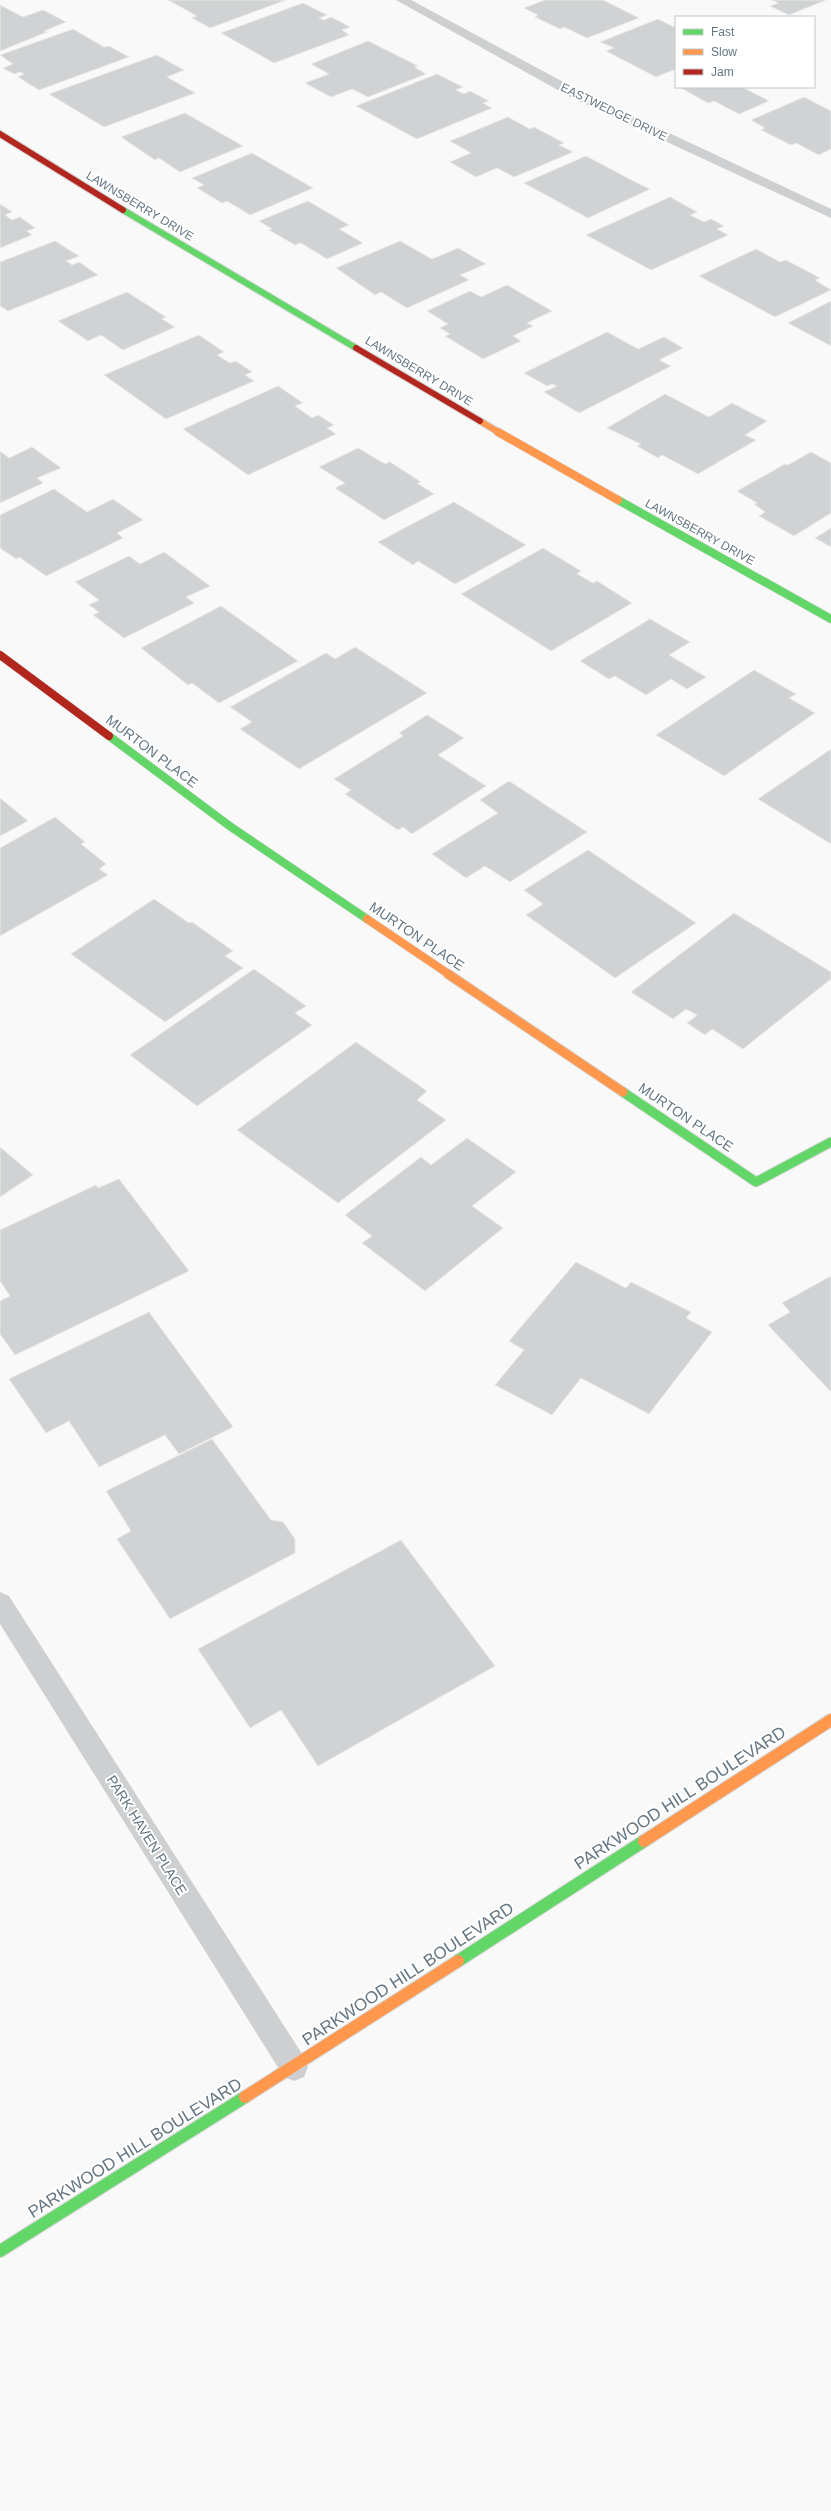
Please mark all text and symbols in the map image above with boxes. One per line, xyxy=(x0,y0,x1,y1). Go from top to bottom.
legend xyxy=(675,16,815,88)
text: Fast xyxy=(711,25,735,39)
text: Slow xyxy=(711,45,737,59)
text: Jam xyxy=(711,65,734,79)
street label: EASTWEDGE DRIVE xyxy=(558,80,670,144)
street label: LAWNSBERRY DRIVE xyxy=(84,168,196,244)
street label: LAWNSBERRY DRIVE xyxy=(363,333,475,409)
street label: LAWNSBERRY DRIVE xyxy=(643,496,757,568)
street label: MURTON PLACE xyxy=(103,711,201,791)
street label: MURTON PLACE xyxy=(367,898,467,974)
street label: MURTON PLACE xyxy=(636,1079,736,1155)
street label: PARKWOOD HILL BOULEVARD xyxy=(571,1722,789,1874)
street label: PARK HAVEN PLACE xyxy=(104,1772,190,1898)
street label: PARKWOOD HILL BOULEVARD xyxy=(299,1898,517,2050)
street label: PARKWOOD HILL BOULEVARD xyxy=(25,2074,245,2222)

